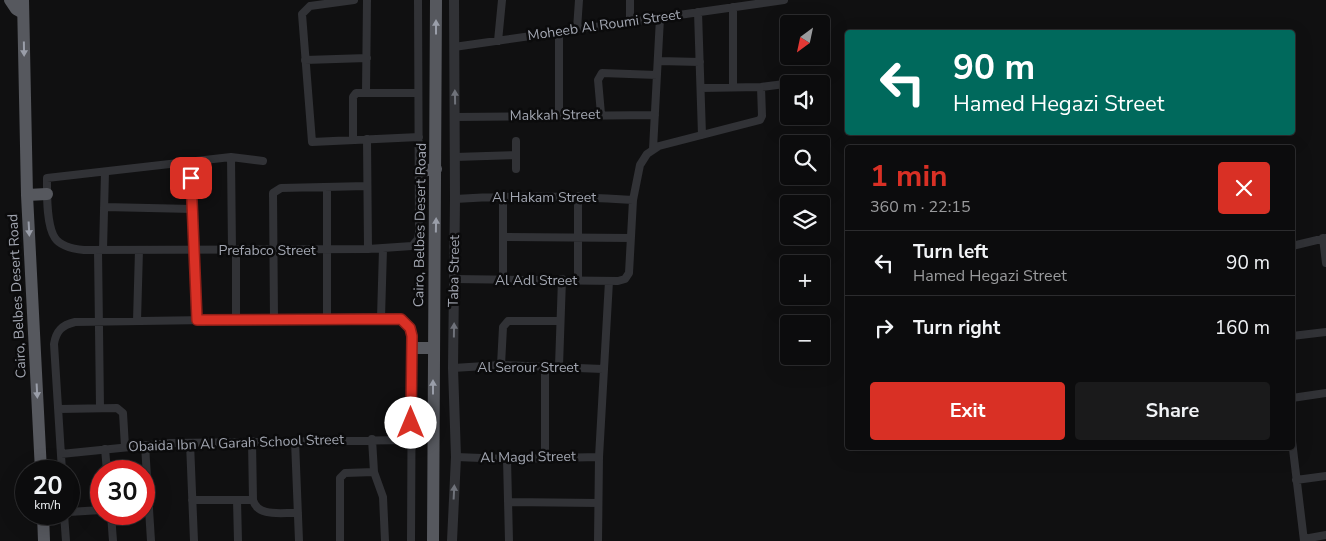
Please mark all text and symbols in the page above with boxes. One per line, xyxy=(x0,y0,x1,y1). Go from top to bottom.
street label: Moheeb Al Roumi Street xyxy=(526,5,682,45)
north arrow xyxy=(780,15,830,65)
map controls xyxy=(780,15,830,365)
one-way arrow xyxy=(432,19,440,35)
one-way arrow xyxy=(20,41,28,57)
text: 90 m xyxy=(953,44,1035,91)
icon: left xyxy=(870,50,935,115)
button: sound xyxy=(780,75,830,125)
one-way arrow xyxy=(451,89,459,105)
text: Hamed Hegazi Street xyxy=(953,89,1164,119)
street label: Makkah Street xyxy=(510,105,600,125)
button: search xyxy=(780,135,830,185)
street label: Cairo, Belbes Desert Road xyxy=(409,143,431,307)
text: 1 min xyxy=(870,156,948,197)
pin xyxy=(170,157,212,199)
button: close xyxy=(1218,162,1270,214)
icon: arrive xyxy=(177,164,205,192)
street label: Al Hakam Street xyxy=(492,188,596,207)
button: layers xyxy=(780,195,830,245)
text: 360 m · 22:15 xyxy=(870,196,971,218)
street label: Cairo, Belbes Desert Road xyxy=(3,213,31,379)
one-way arrow xyxy=(432,217,440,233)
one-way arrow xyxy=(25,221,33,237)
street label: Taba Street xyxy=(444,235,464,307)
text: Turn left xyxy=(913,239,988,265)
street label: Prefabco Street xyxy=(218,241,316,260)
icon: left xyxy=(870,249,898,277)
text: 90 m xyxy=(1226,250,1270,276)
button: + xyxy=(780,255,830,305)
text: Hamed Hegazi Street xyxy=(913,265,1067,287)
street label: Al Adl Street xyxy=(495,271,577,290)
icon: right xyxy=(870,314,898,342)
button: − xyxy=(780,315,830,365)
text: Turn right xyxy=(913,315,1000,341)
text: 160 m xyxy=(1215,315,1270,341)
one-way arrow xyxy=(450,322,458,338)
street label: Al Serour Street xyxy=(477,358,579,377)
one-way arrow xyxy=(430,379,438,395)
button: Exit xyxy=(870,382,1065,440)
button: Share xyxy=(1075,382,1270,440)
one-way arrow xyxy=(33,383,41,399)
position arrow xyxy=(384,396,436,448)
street label: Obaida Ibn Al Garah School Street xyxy=(128,430,344,456)
street label: Al Magd Street xyxy=(480,447,576,467)
speed limit sign: 30 xyxy=(90,460,155,525)
text: 20 xyxy=(32,469,63,503)
one-way arrow xyxy=(451,484,459,500)
text: km/h xyxy=(34,497,61,513)

